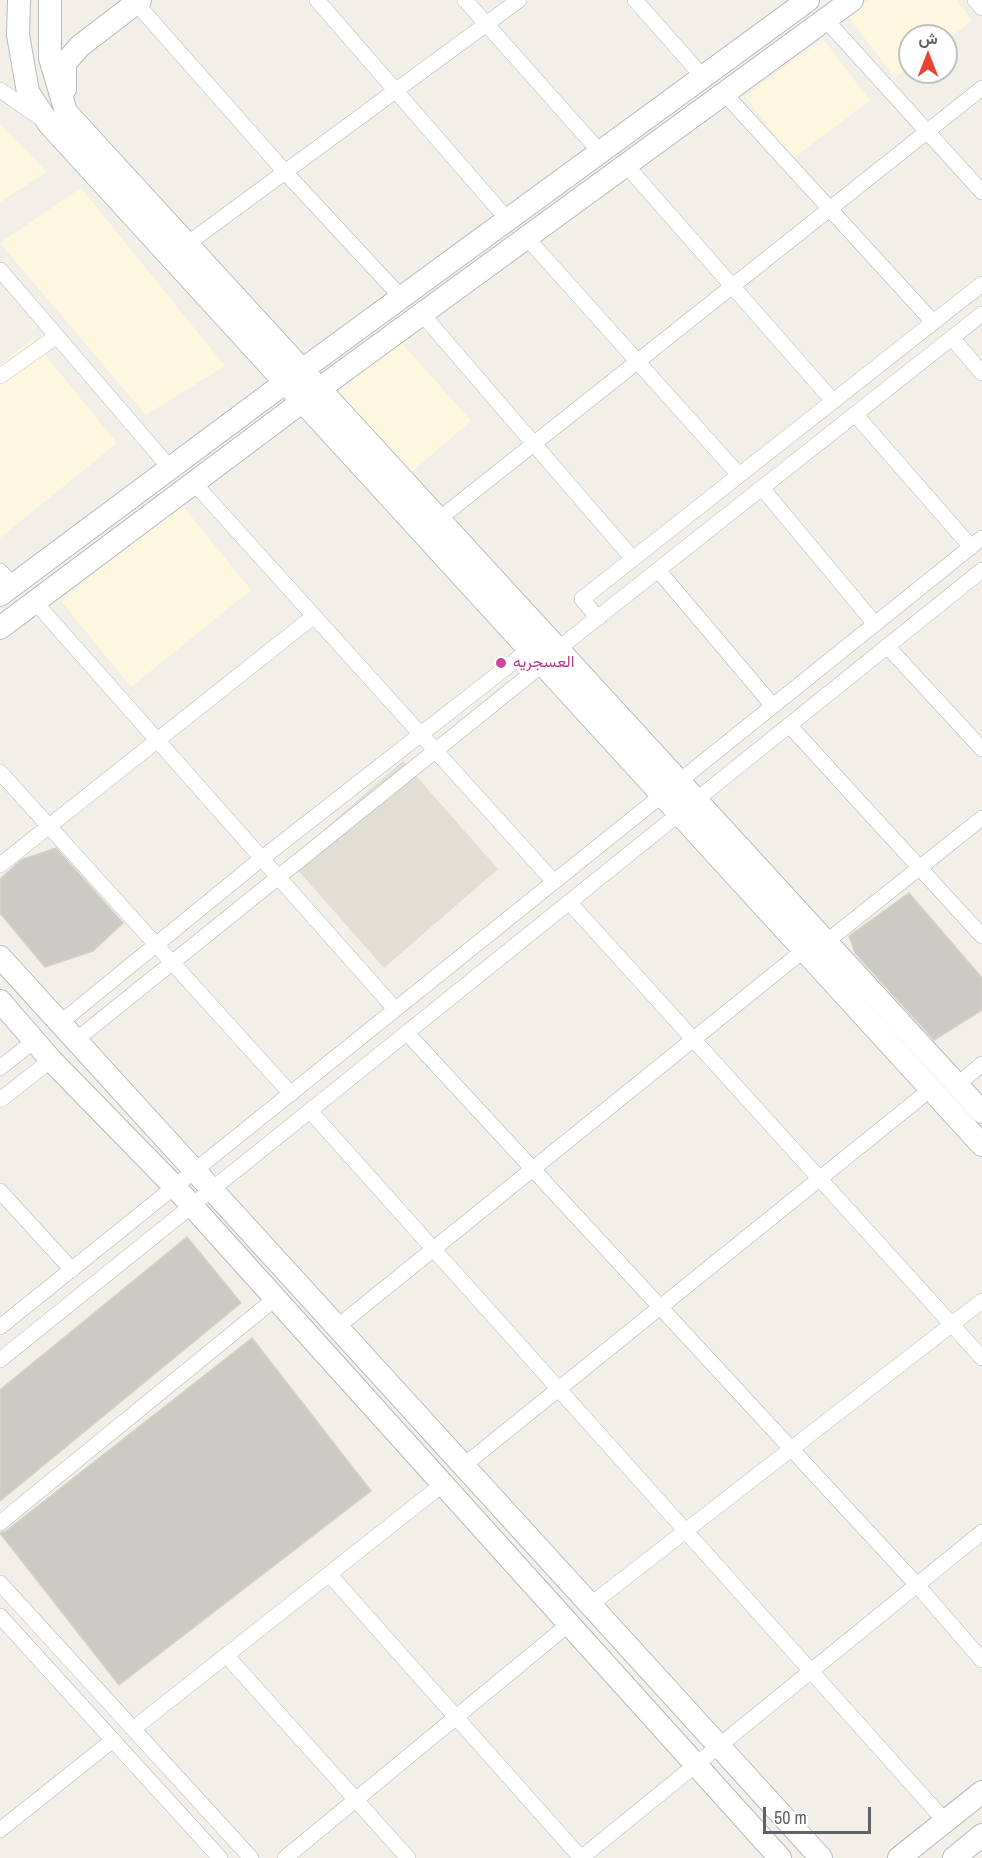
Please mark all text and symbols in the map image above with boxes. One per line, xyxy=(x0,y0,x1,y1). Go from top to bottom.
north arrow xyxy=(898,24,958,84)
text: ش xyxy=(918,27,938,49)
place label: العسجريه xyxy=(513,653,574,673)
marker: العسجريه xyxy=(494,656,508,670)
scale bar xyxy=(766,1795,874,1833)
text: 50 m xyxy=(774,1805,807,1830)

